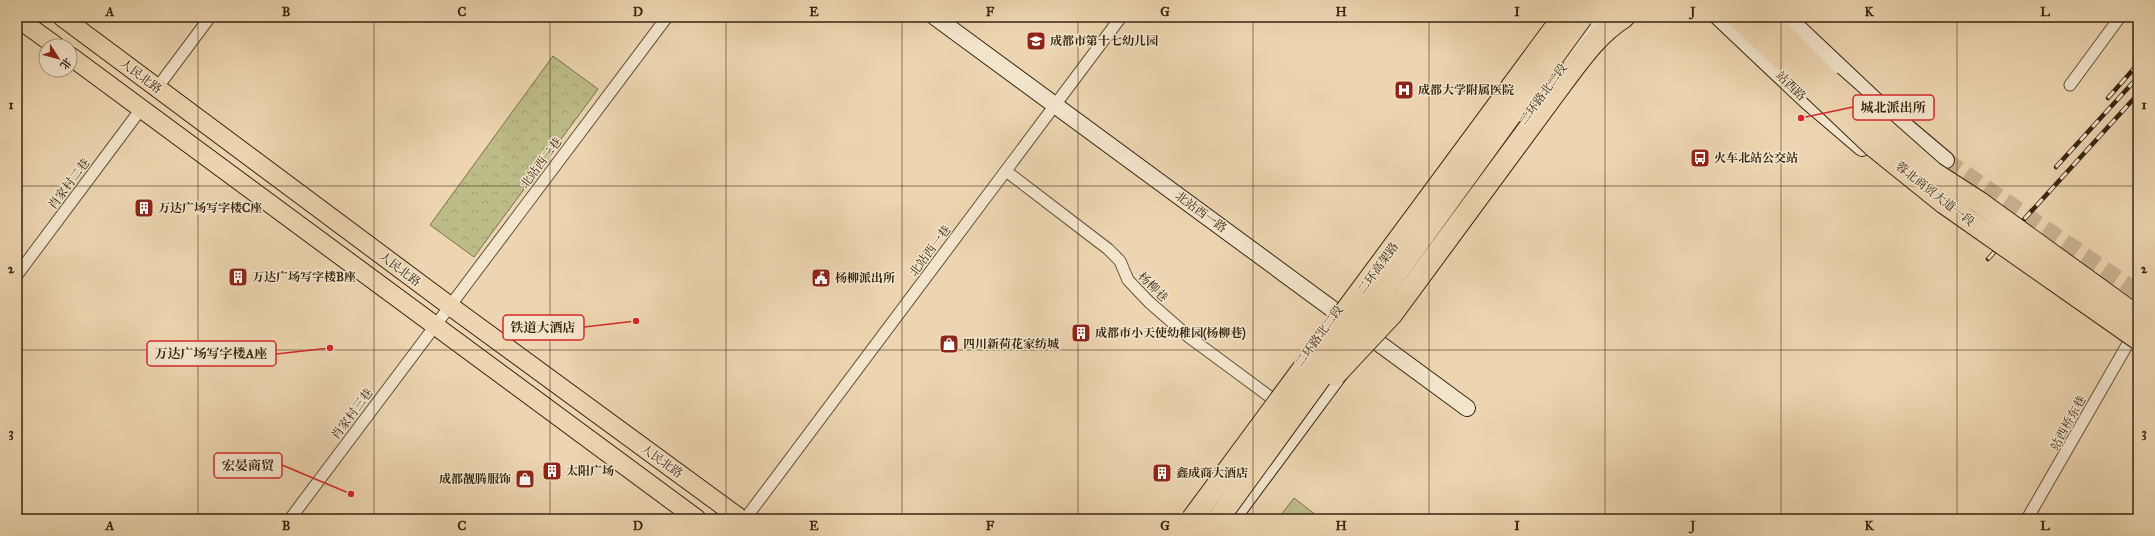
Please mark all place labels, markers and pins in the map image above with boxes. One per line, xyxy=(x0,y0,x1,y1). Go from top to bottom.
school or university icon: 成都市第十七幼儿园 xyxy=(1025,30,1047,52)
place label: 成都市第十七幼儿园 xyxy=(1050,34,1158,48)
hospital icon: 成都大学附属医院 xyxy=(1393,79,1415,101)
place label: 成都大学附属医院 xyxy=(1418,83,1514,97)
callout: 城北派出所 xyxy=(1853,95,1934,120)
bus stop icon: 火车北站公交站 xyxy=(1689,147,1711,169)
place label: 火车北站公交站 xyxy=(1714,151,1798,165)
building icon: 万达广场写字楼C座 xyxy=(133,197,155,219)
place label: 万达广场写字楼C座 xyxy=(158,201,262,215)
building icon: 万达广场写字楼B座 xyxy=(227,266,249,288)
public building icon: 杨柳派出所 xyxy=(810,267,832,289)
place label: 万达广场写字楼B座 xyxy=(252,270,356,284)
place label: 杨柳派出所 xyxy=(835,271,895,285)
callout: 铁道大酒店 xyxy=(503,315,584,340)
building icon: 成都市小天使幼稚园(杨柳巷) xyxy=(1070,322,1092,344)
place label: 成都市小天使幼稚园(杨柳巷) xyxy=(1095,326,1246,341)
shop icon: 四川新荷花家纺城 xyxy=(938,333,960,355)
place label: 四川新荷花家纺城 xyxy=(963,337,1059,351)
callout: 万达广场写字楼A座 xyxy=(147,341,276,366)
callout: 宏晏商贸 xyxy=(214,453,282,478)
building icon: 太阳广场 xyxy=(541,460,563,482)
building icon: 鑫成商大酒店 xyxy=(1151,462,1173,484)
place label: 太阳广场 xyxy=(566,464,614,478)
place label: 鑫成商大酒店 xyxy=(1176,466,1248,480)
shop icon: 成都靓腾服饰 xyxy=(514,468,536,490)
place label: 成都靓腾服饰 xyxy=(439,472,511,486)

